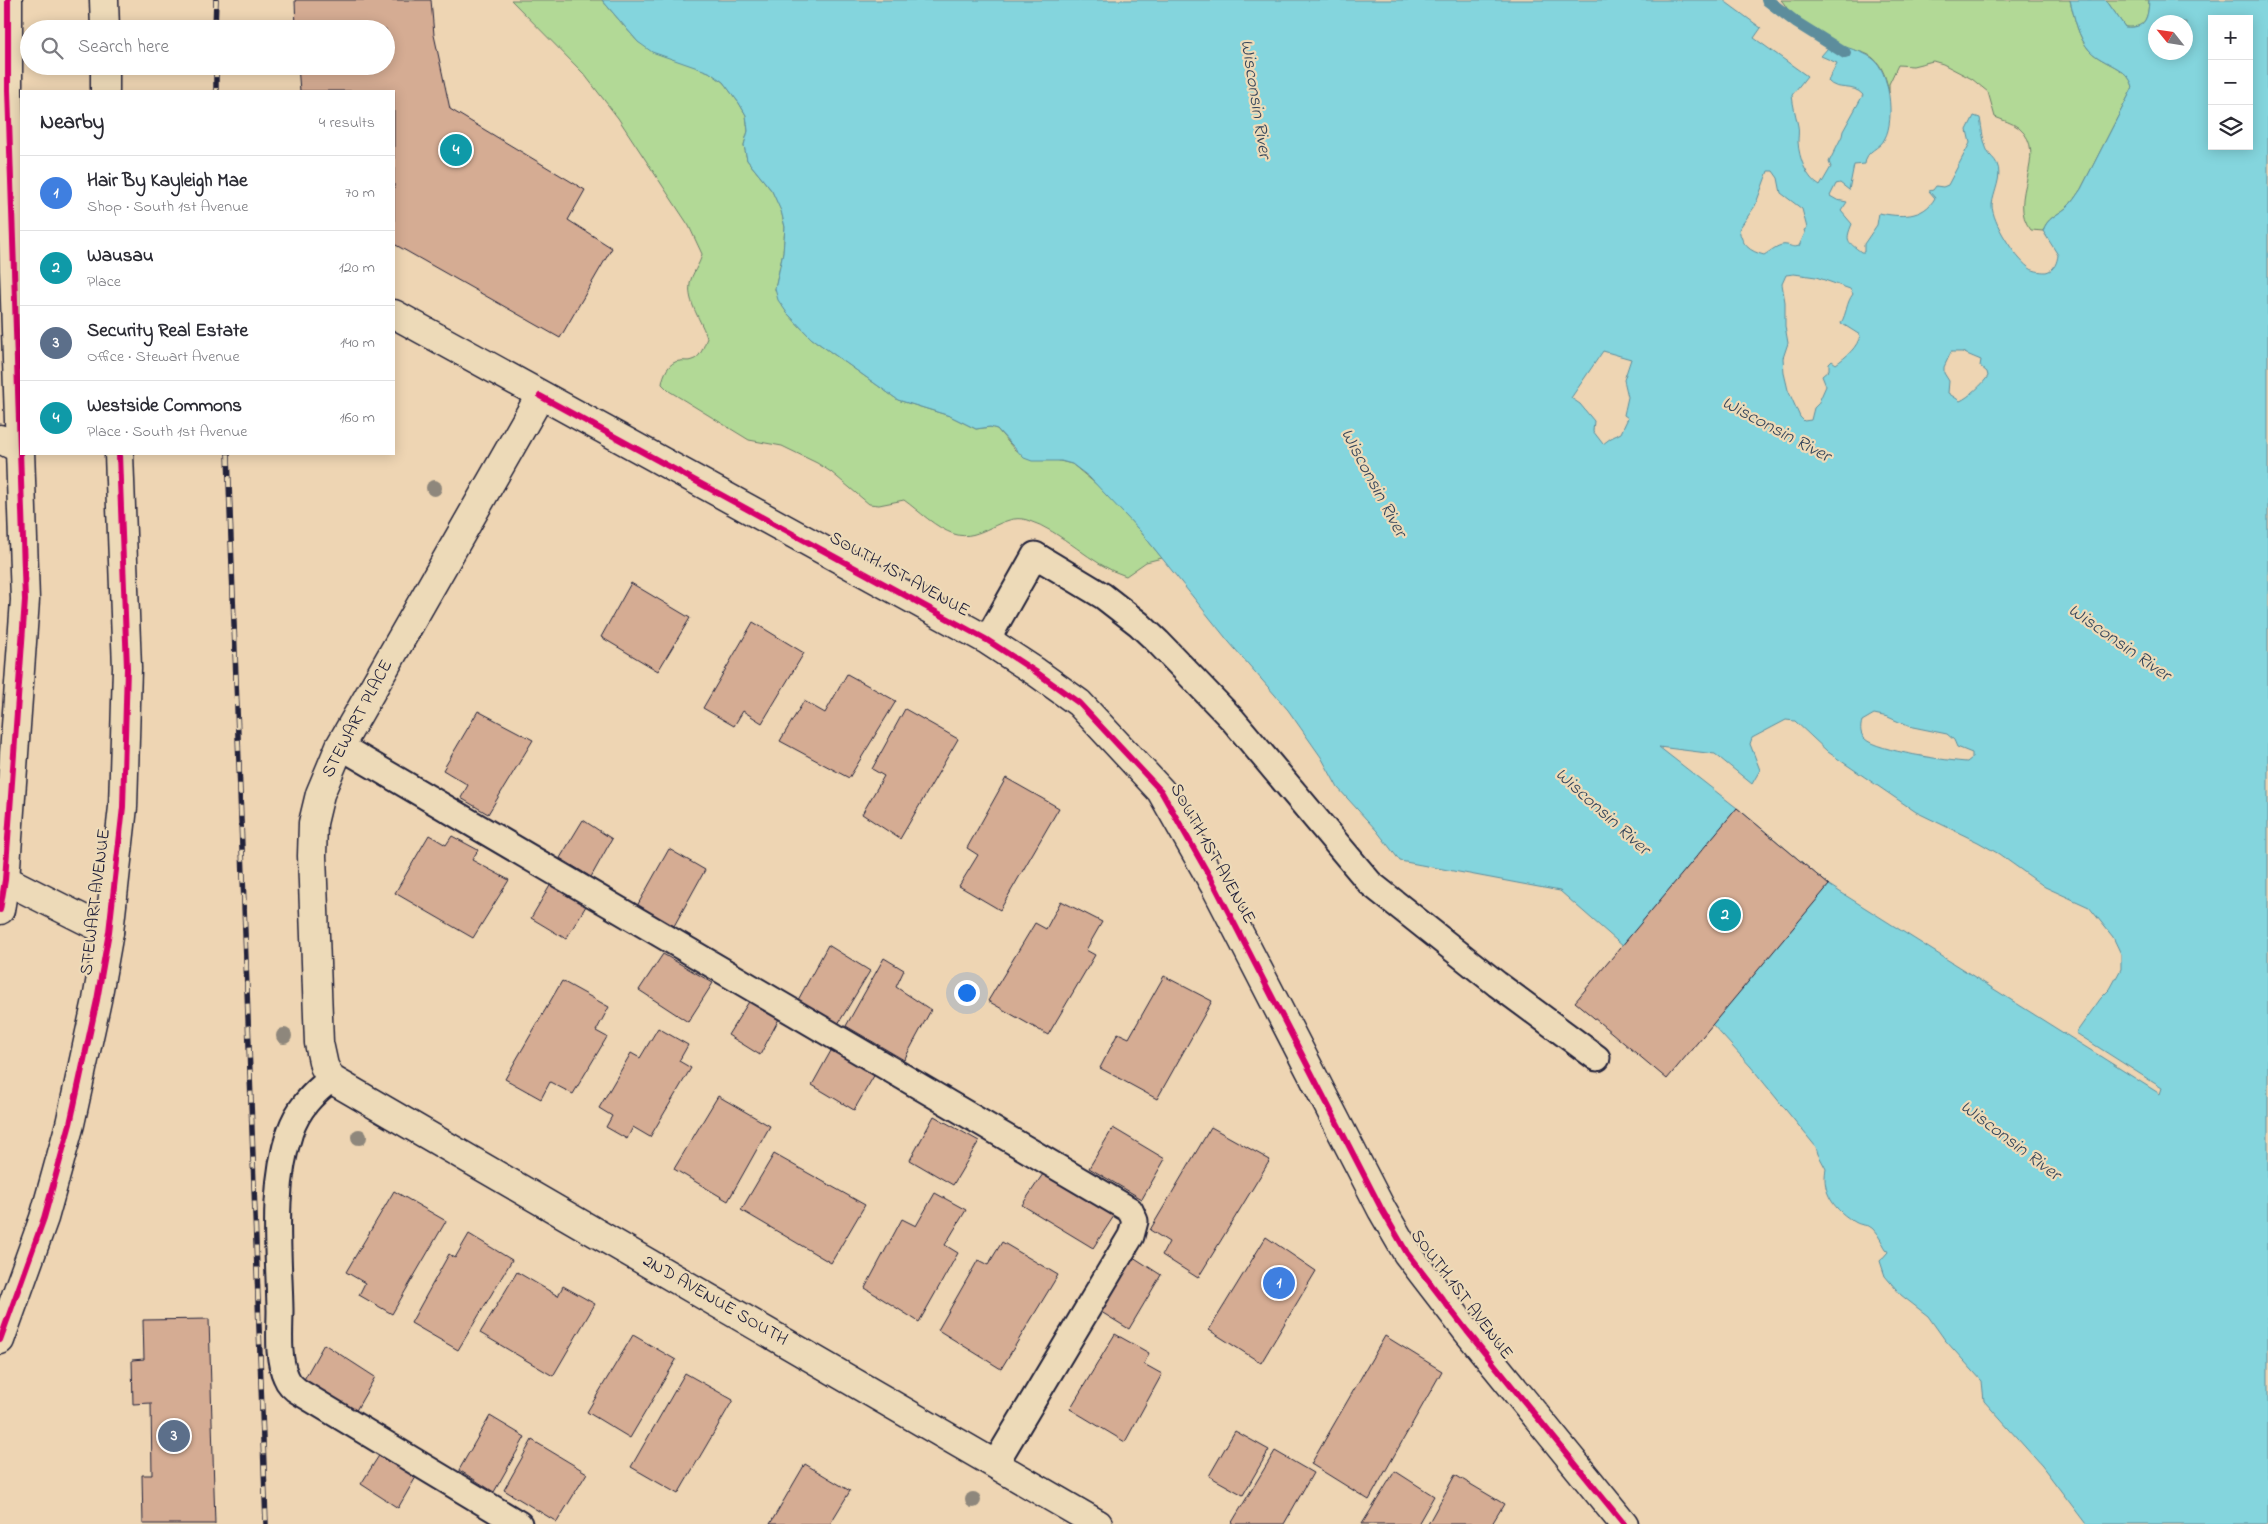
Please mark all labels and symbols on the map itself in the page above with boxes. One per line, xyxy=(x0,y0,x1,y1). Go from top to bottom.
north arrow xyxy=(2148,15,2193,60)
water label: Wisconsin River xyxy=(1232,38,1278,162)
pin: 4 xyxy=(440,131,472,169)
water label: Wisconsin River xyxy=(1717,390,1837,471)
water label: Wisconsin River xyxy=(1333,424,1414,544)
street label: SOUTH 1ST AVENUE xyxy=(824,526,974,624)
water label: Wisconsin River xyxy=(2062,598,2178,690)
street label: STEWART PLACE xyxy=(316,655,400,783)
water label: Wisconsin River xyxy=(1548,762,1657,864)
street label: SOUTH 1ST AVENUE xyxy=(1163,779,1261,929)
street label: STEWART AVENUE xyxy=(74,827,118,977)
pin: 2 xyxy=(1709,896,1741,934)
your location xyxy=(954,980,980,1006)
water label: Wisconsin River xyxy=(1954,1094,2068,1189)
street label: SOUTH 1ST AVENUE xyxy=(1403,1224,1519,1366)
street label: 2ND AVENUE SOUTH xyxy=(638,1249,792,1353)
pin: 1 xyxy=(1263,1264,1295,1302)
pin: 3 xyxy=(158,1417,190,1455)

